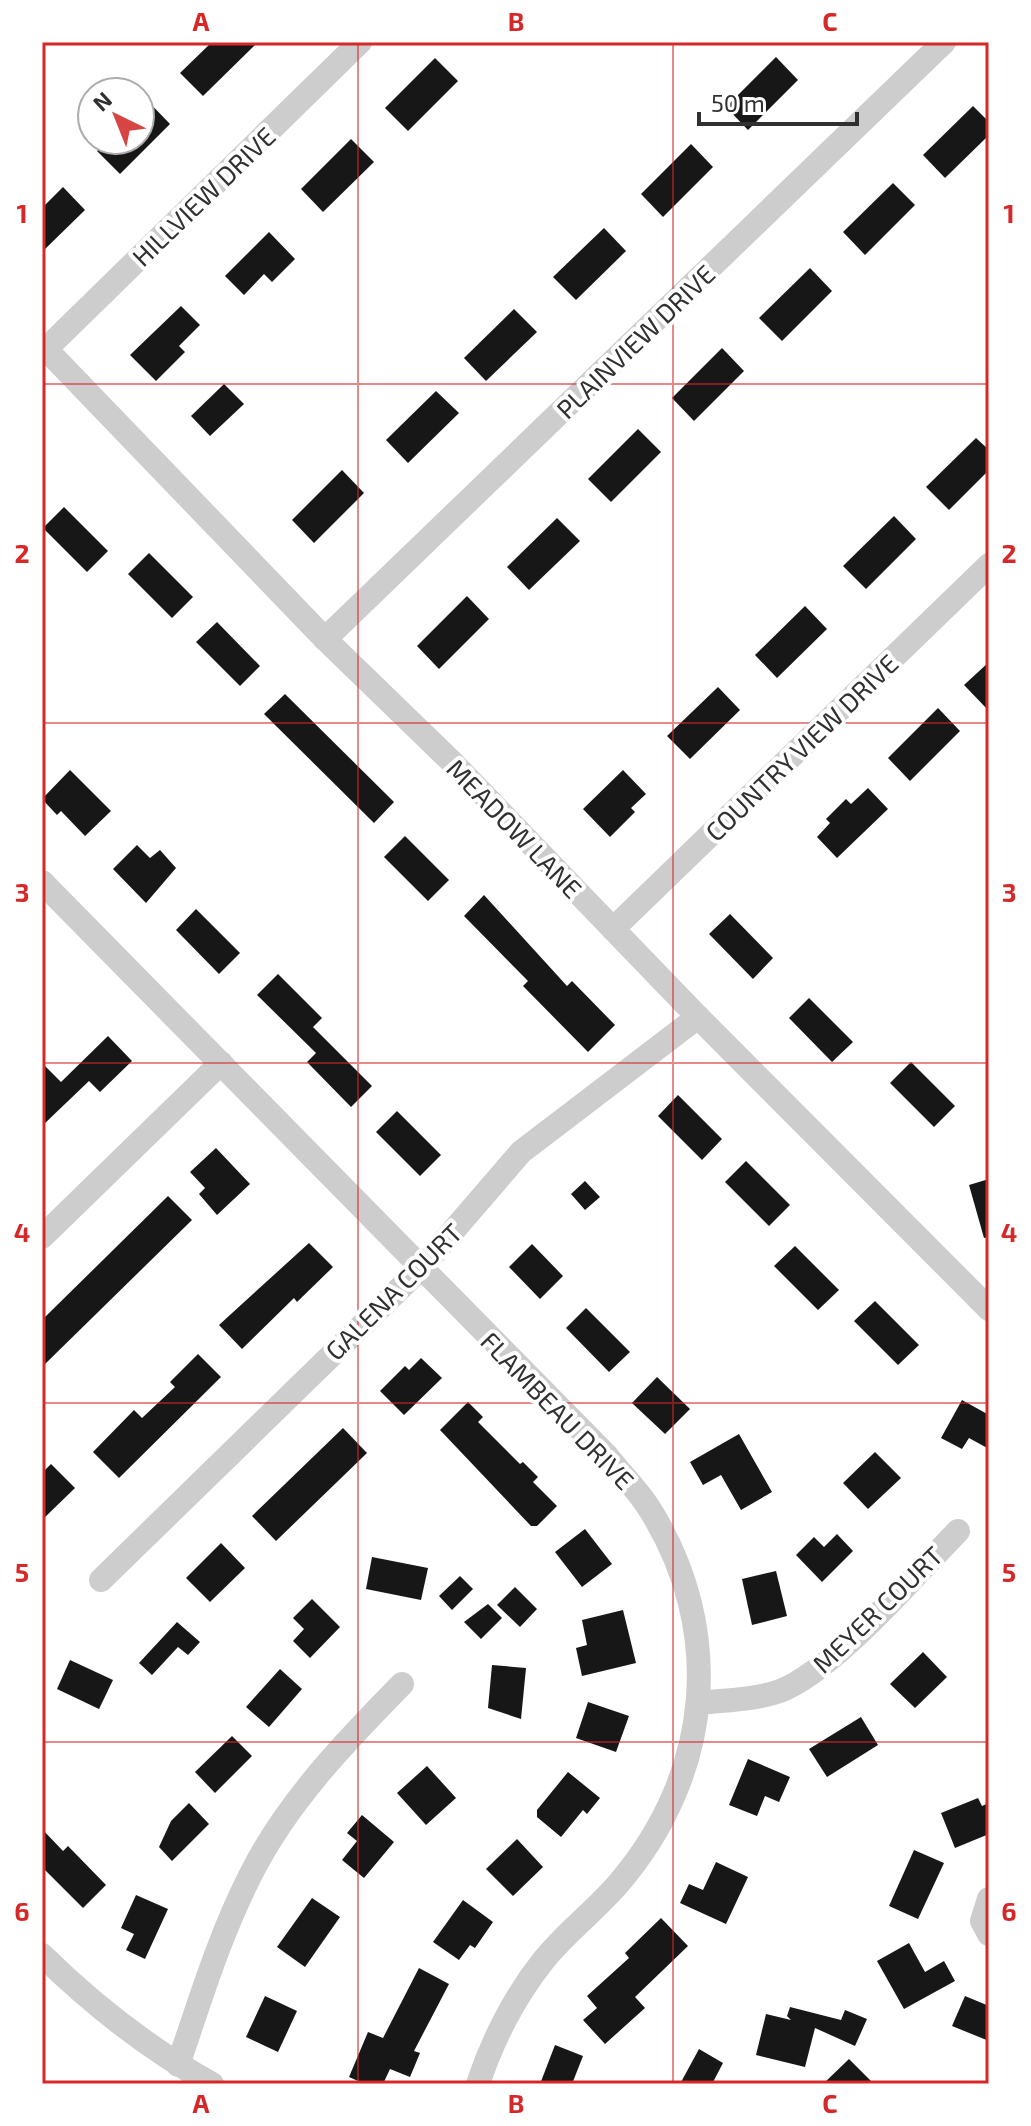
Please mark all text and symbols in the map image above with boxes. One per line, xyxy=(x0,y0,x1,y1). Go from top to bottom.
text: A xyxy=(193,5,210,36)
text: B xyxy=(508,5,524,36)
text: C xyxy=(822,5,838,36)
north arrow xyxy=(76,76,156,156)
scale bar xyxy=(699,76,857,126)
text: N xyxy=(87,86,116,116)
text: 50 m xyxy=(711,88,765,117)
street label: HILLVIEW DRIVE xyxy=(125,120,281,272)
text: 1 xyxy=(16,197,28,228)
text: 1 xyxy=(1003,197,1015,228)
street label: PLAINVIEW DRIVE xyxy=(549,258,721,424)
text: 2 xyxy=(14,537,30,568)
text: 2 xyxy=(1001,537,1017,568)
street label: COUNTRY VIEW DRIVE xyxy=(698,647,904,847)
street label: MEADOW LANE xyxy=(441,752,589,904)
text: 3 xyxy=(15,876,29,907)
text: 3 xyxy=(1002,876,1016,907)
text: 4 xyxy=(14,1216,30,1247)
street label: GALENA COURT xyxy=(318,1216,468,1366)
text: 4 xyxy=(1001,1216,1017,1247)
street label: FLAMBEAU DRIVE xyxy=(475,1325,641,1495)
street label: MEYER COURT xyxy=(806,1539,948,1679)
text: 5 xyxy=(15,1556,29,1587)
text: 5 xyxy=(1002,1556,1016,1587)
text: 6 xyxy=(14,1895,30,1926)
text: 6 xyxy=(1001,1895,1017,1926)
text: A xyxy=(193,2087,210,2118)
text: B xyxy=(508,2087,524,2118)
text: C xyxy=(822,2087,838,2118)

